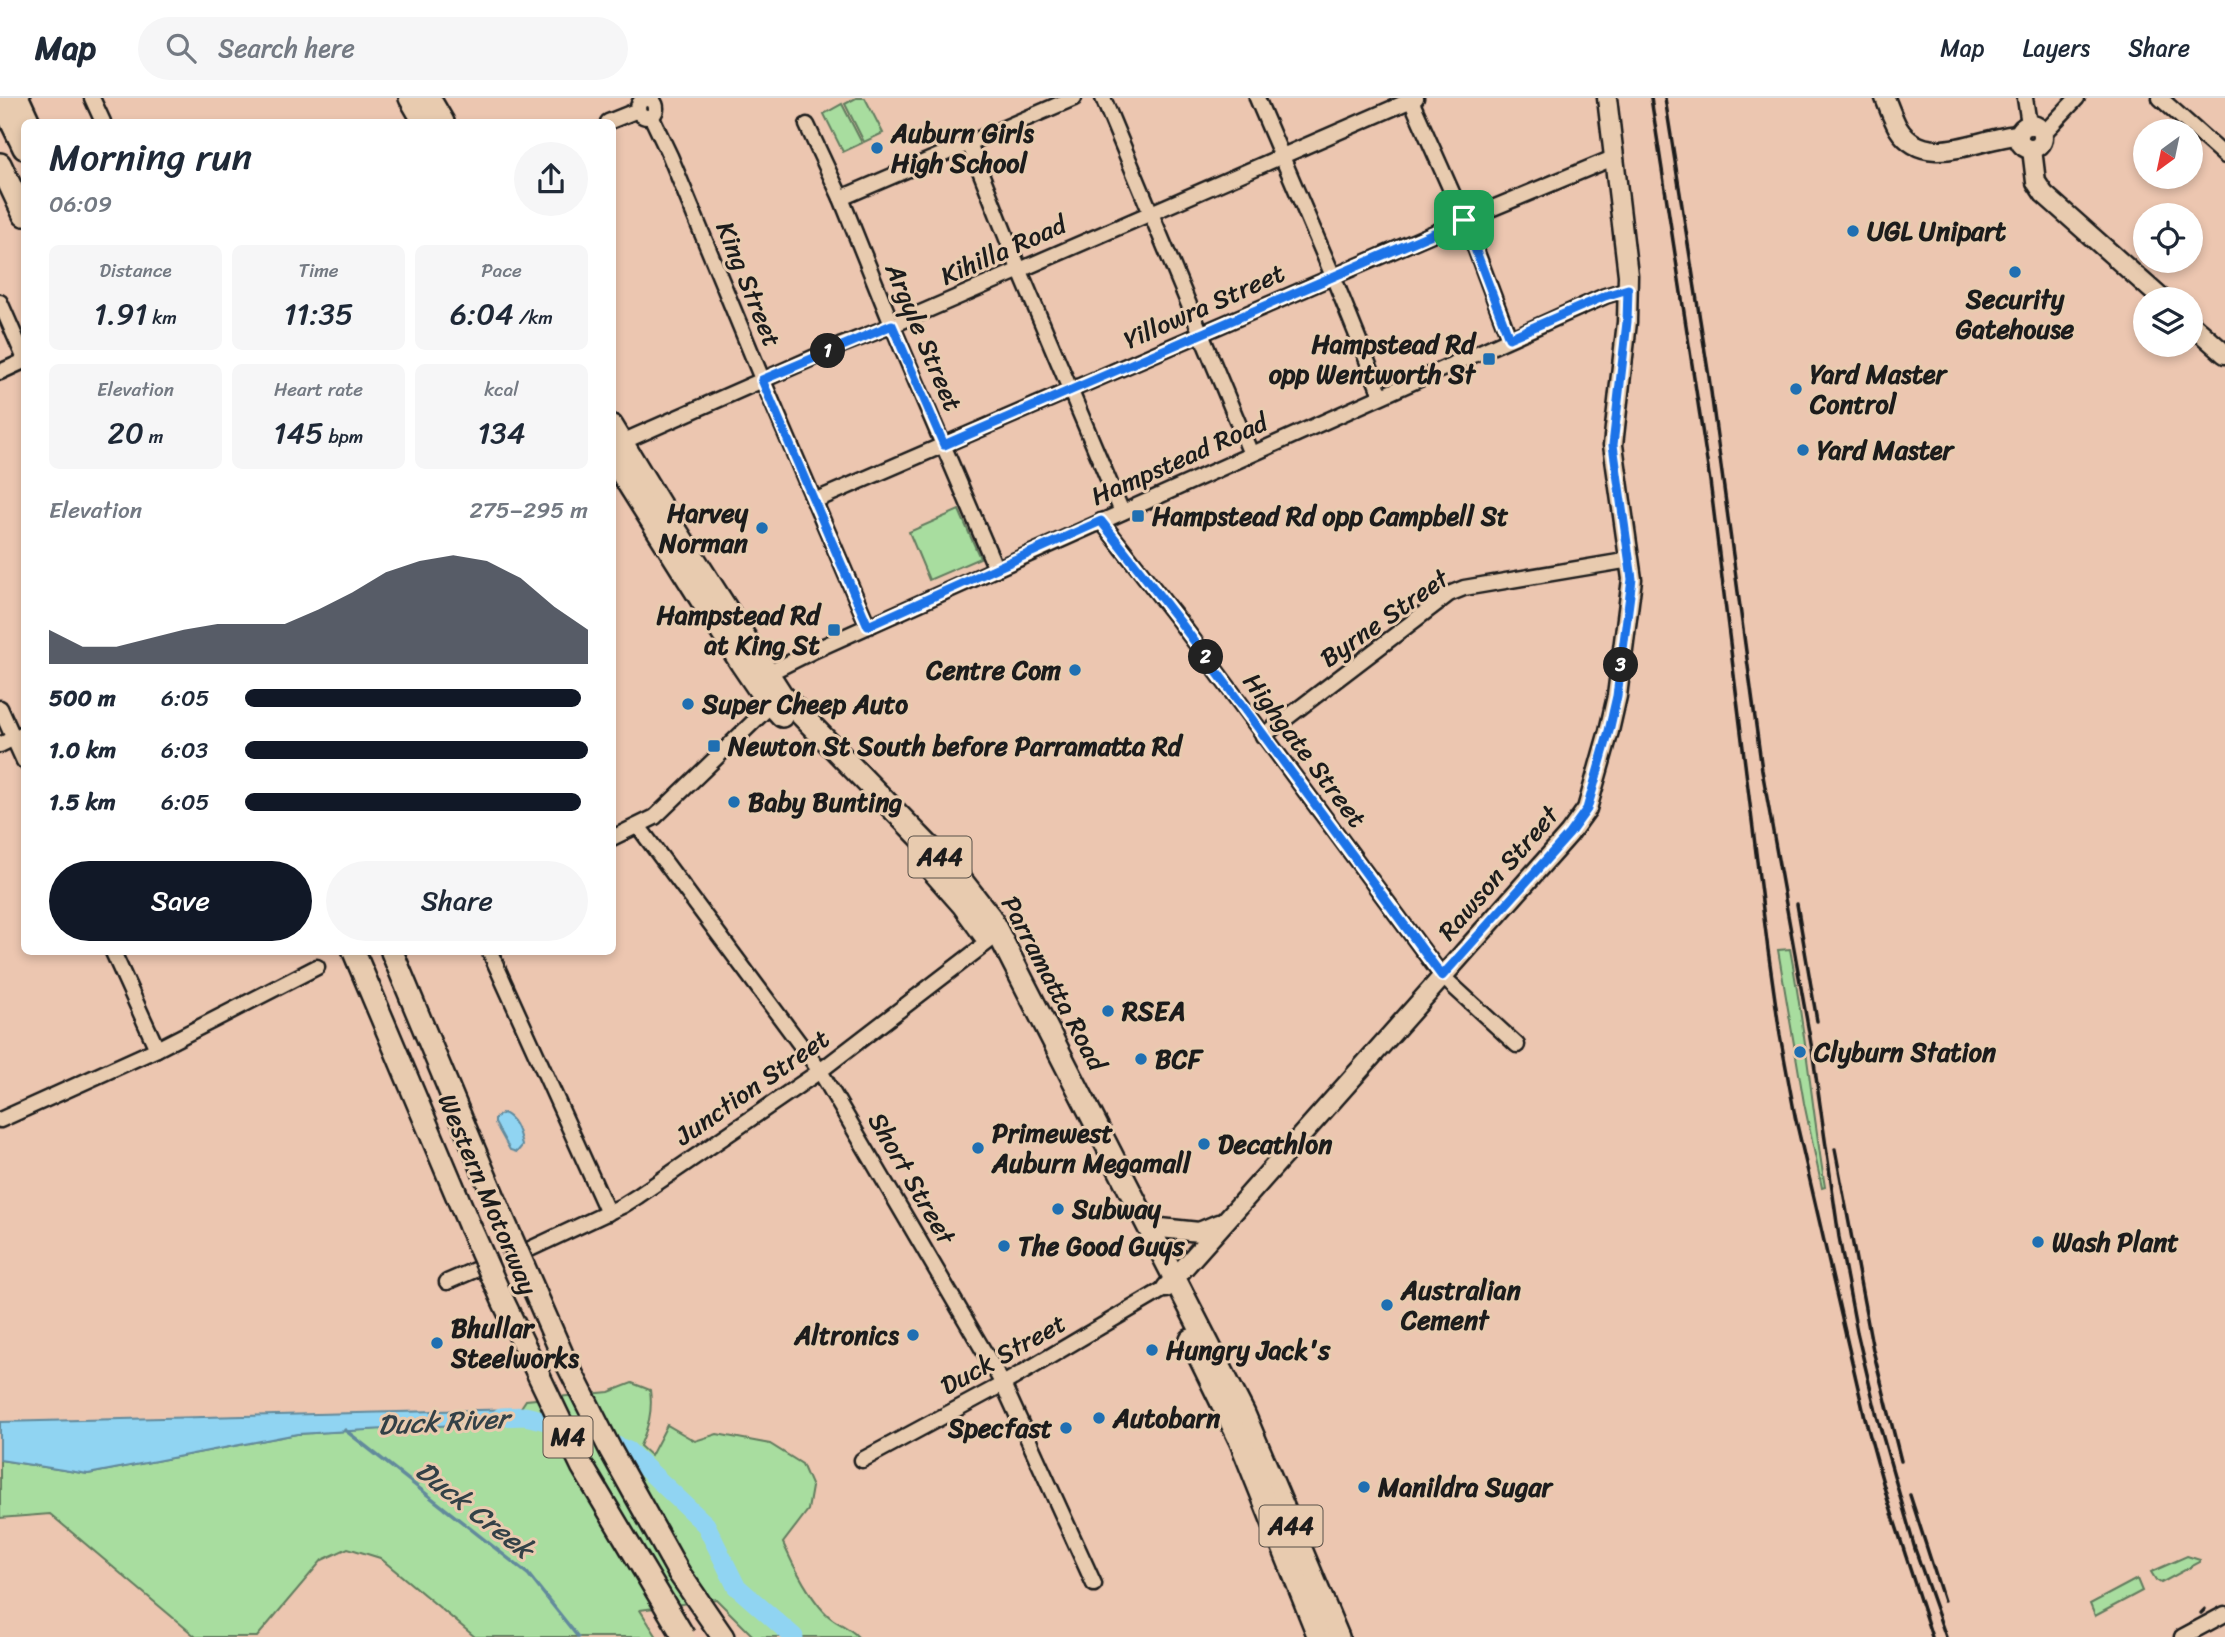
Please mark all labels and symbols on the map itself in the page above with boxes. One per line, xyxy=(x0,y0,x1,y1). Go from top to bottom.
place label: Auburn Girls High School xyxy=(890,110,1035,186)
north arrow xyxy=(2133,119,2203,189)
marker: Auburn Girls High School xyxy=(869,140,885,156)
pin xyxy=(1434,190,1494,250)
street label: Kihilla Road xyxy=(932,201,1076,298)
place label: UGL Unipart xyxy=(1867,208,2007,254)
street label: King Street xyxy=(703,214,795,354)
marker: UGL Unipart xyxy=(1845,223,1861,239)
street label: Yillowra Street xyxy=(1116,250,1292,362)
street label: Argyle Street xyxy=(872,255,976,418)
marker: Security Gatehouse xyxy=(2007,264,2023,280)
place label: Security Gatehouse xyxy=(1956,276,2075,352)
place label: Hampstead Rd opp Wentworth St xyxy=(1269,321,1477,397)
pin: 1 xyxy=(810,334,846,368)
marker: Hampstead Rd opp Wentworth St xyxy=(1481,351,1497,367)
place label: Yard Master Control xyxy=(1809,351,1949,427)
marker: Yard Master Control xyxy=(1788,381,1804,397)
street label: Hampstead Road xyxy=(1083,398,1277,519)
place label: Yard Master xyxy=(1817,427,1956,473)
marker: Yard Master xyxy=(1795,442,1811,458)
place label: Harvey Norman xyxy=(658,490,749,566)
place label: Hampstead Rd opp Campbell St xyxy=(1152,493,1509,539)
marker: Hampstead Rd opp Campbell St xyxy=(1130,508,1146,524)
marker: Harvey Norman xyxy=(754,520,770,536)
street label: Byrne Street xyxy=(1310,555,1460,680)
place label: Hampstead Rd at King St xyxy=(656,592,822,668)
marker: Hampstead Rd at King St xyxy=(826,622,842,638)
pin: 2 xyxy=(1188,640,1224,674)
place label: Centre Com xyxy=(925,647,1061,693)
pin: 3 xyxy=(1604,648,1638,682)
marker: Centre Com xyxy=(1067,662,1083,678)
street label: Highgate Street xyxy=(1231,662,1379,838)
place label: Super Cheep Auto xyxy=(701,681,908,727)
marker: Super Cheep Auto xyxy=(680,696,696,712)
place label: Newton St South before Parramatta Rd xyxy=(727,723,1184,769)
marker: Newton St South before Parramatta Rd xyxy=(706,738,722,754)
place label: Baby Bunting xyxy=(748,779,902,825)
marker: Baby Bunting xyxy=(726,794,742,810)
street label: Rawson Street xyxy=(1426,794,1571,951)
road number: A44 xyxy=(908,836,972,878)
street label: Parramatta Road xyxy=(988,887,1121,1081)
place label: RSEA xyxy=(1121,988,1185,1034)
marker: RSEA xyxy=(1100,1003,1116,1019)
street label: Junction Street xyxy=(664,1016,839,1158)
place label: Clyburn Station xyxy=(1813,1029,1996,1075)
place label: BCF xyxy=(1155,1036,1205,1082)
marker: Clyburn Station xyxy=(1792,1044,1808,1060)
marker: BCF xyxy=(1133,1051,1149,1067)
street label: Western Motorway xyxy=(425,1086,551,1303)
street label: Short Street xyxy=(855,1103,969,1254)
place label: Primewest Auburn Megamall xyxy=(991,1110,1192,1186)
place label: Decathlon xyxy=(1218,1121,1332,1167)
marker: Decathlon xyxy=(1196,1136,1212,1152)
marker: Primewest Auburn Megamall xyxy=(970,1140,986,1156)
place label: Subway xyxy=(1071,1186,1162,1232)
marker: Subway xyxy=(1050,1201,1066,1217)
place label: Wash Plant xyxy=(2052,1219,2179,1265)
place label: The Good Guys xyxy=(1018,1223,1185,1269)
marker: Wash Plant xyxy=(2030,1234,2046,1250)
marker: The Good Guys xyxy=(996,1238,1012,1254)
place label: Australian Cement xyxy=(1400,1267,1521,1343)
marker: Australian Cement xyxy=(1379,1297,1395,1313)
street label: Duck Street xyxy=(931,1300,1075,1408)
place label: Bhullar Steelworks xyxy=(450,1305,580,1381)
place label: Altronics xyxy=(793,1312,900,1358)
marker: Altronics xyxy=(905,1327,921,1343)
place label: Hungry Jack's xyxy=(1166,1327,1331,1373)
marker: Bhullar Steelworks xyxy=(429,1335,445,1351)
marker: Hungry Jack's xyxy=(1144,1342,1160,1358)
water label: Duck River xyxy=(377,1393,515,1449)
place label: Autobarn xyxy=(1112,1395,1220,1441)
place label: Specfast xyxy=(947,1405,1053,1451)
marker: Autobarn xyxy=(1091,1410,1107,1426)
road number: M4 xyxy=(544,1416,592,1457)
marker: Specfast xyxy=(1058,1420,1074,1436)
water label: Duck Creek xyxy=(405,1447,547,1574)
place label: Manildra Sugar xyxy=(1377,1464,1554,1510)
marker: Manildra Sugar xyxy=(1356,1479,1372,1495)
road number: A44 xyxy=(1260,1506,1322,1546)

